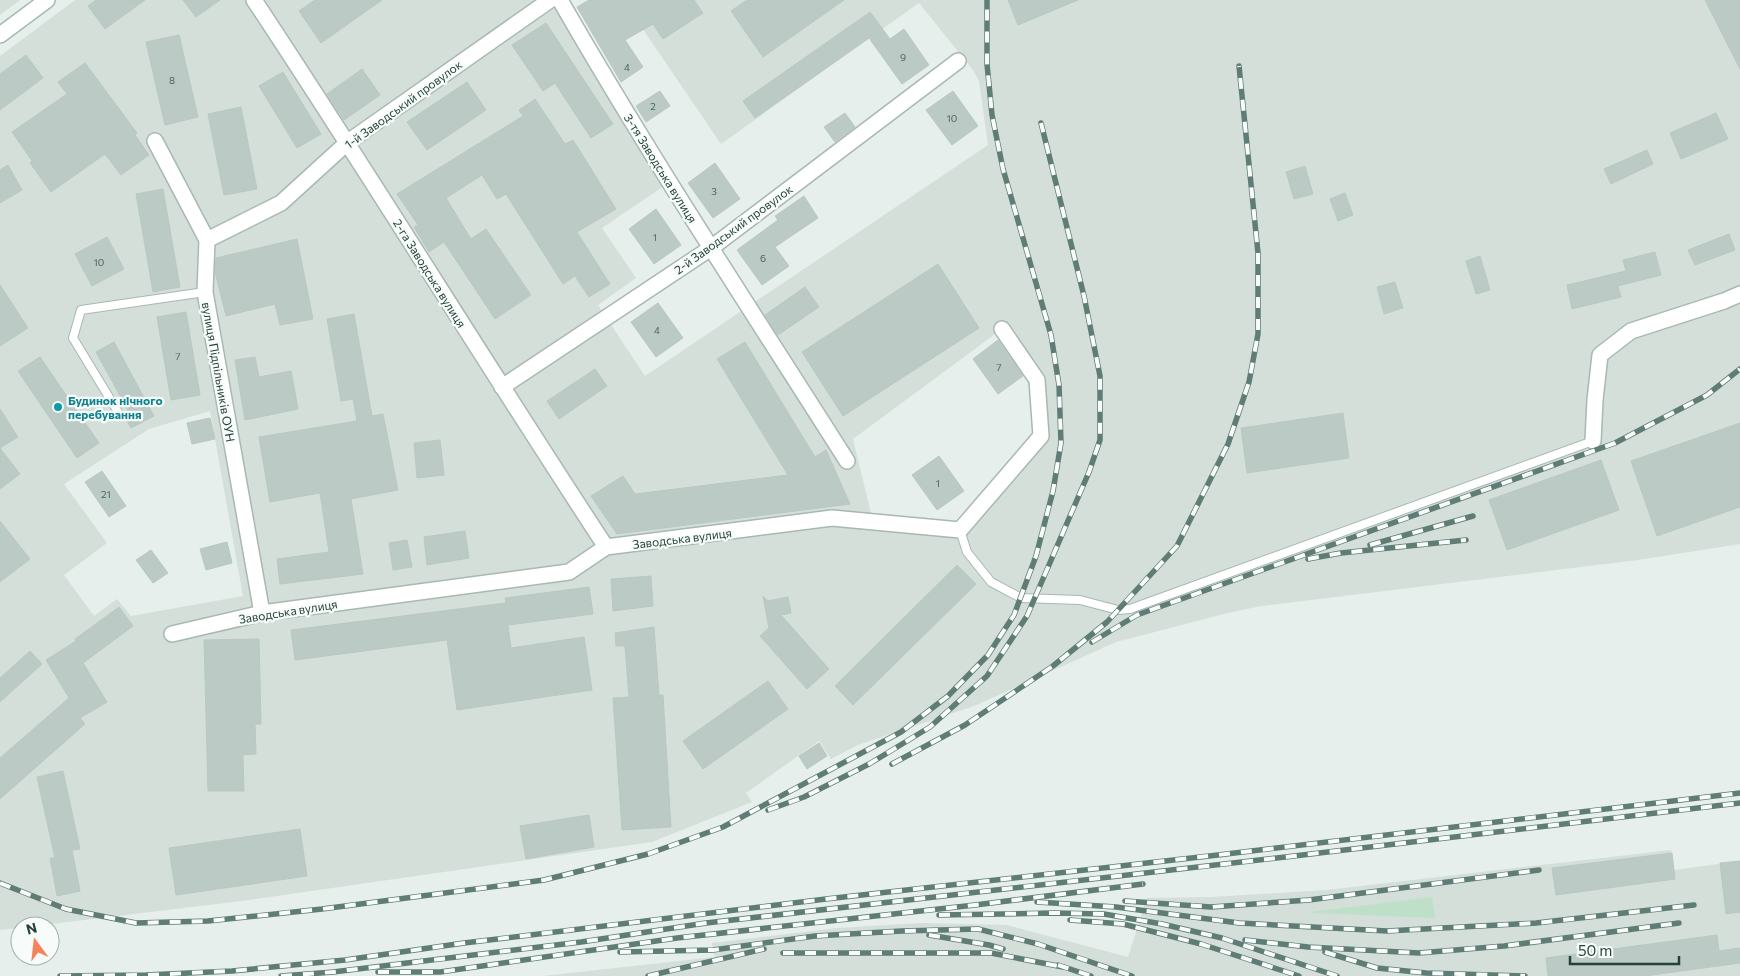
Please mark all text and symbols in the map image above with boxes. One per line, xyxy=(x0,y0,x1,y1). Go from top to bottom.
house number: 9 xyxy=(900,51,906,63)
street label: 1-й Заводський провулок xyxy=(342,56,465,151)
house number: 4 xyxy=(624,61,630,73)
house number: 8 xyxy=(169,74,175,86)
house number: 2 xyxy=(650,100,656,112)
street label: 3-тя Заводська вулиця xyxy=(622,111,700,225)
house number: 10 xyxy=(947,112,957,124)
street label: 2-й Заводський провулок xyxy=(671,181,795,277)
house number: 3 xyxy=(711,185,717,197)
street label: 2-га Заводська вулиця xyxy=(391,216,469,330)
house number: 1 xyxy=(653,231,657,243)
house number: 6 xyxy=(760,252,766,264)
house number: 10 xyxy=(94,256,104,268)
street label: вулиця Підпільників ОУН xyxy=(200,301,238,443)
house number: 4 xyxy=(654,324,660,336)
house number: 7 xyxy=(175,350,181,362)
house number: 7 xyxy=(996,361,1002,373)
place label: Будинок нічного перебування xyxy=(68,393,163,421)
marker: Будинок нічного перебування xyxy=(52,401,64,413)
house number: 1 xyxy=(936,477,940,489)
house number: 21 xyxy=(101,488,111,500)
street label: Заводська вулиця xyxy=(632,525,732,551)
street label: Заводська вулиця xyxy=(238,596,338,626)
north arrow xyxy=(10,916,60,966)
text: N xyxy=(24,918,39,938)
scale bar xyxy=(1570,934,1679,966)
text: 50 m xyxy=(1578,941,1612,959)

